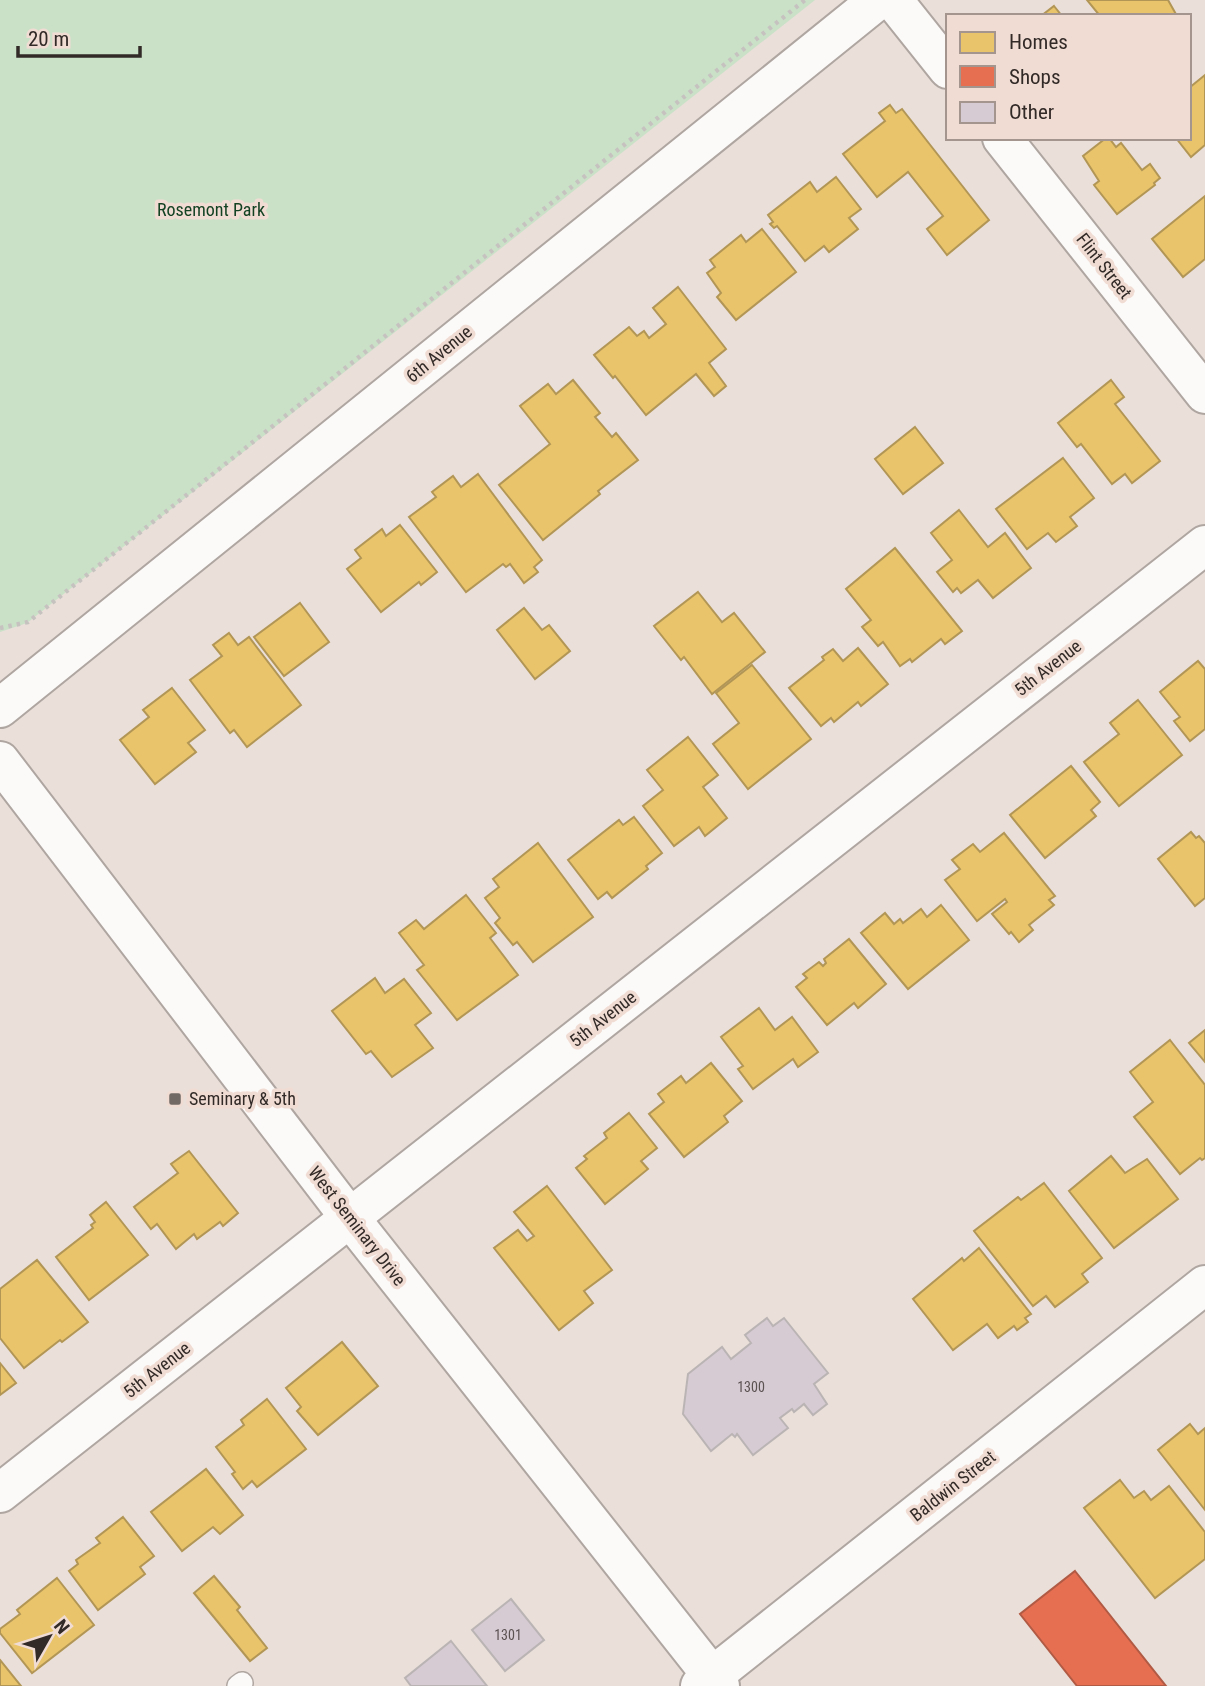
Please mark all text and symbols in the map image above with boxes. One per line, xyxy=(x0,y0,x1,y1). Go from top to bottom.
scale bar xyxy=(18,14,140,58)
legend xyxy=(946,14,1191,140)
text: 20 m xyxy=(28,27,69,51)
text: Homes xyxy=(1009,30,1068,54)
text: Shops xyxy=(1009,65,1061,89)
text: Other xyxy=(1009,100,1054,124)
park label: Rosemont Park xyxy=(157,199,265,220)
street label: Flint Street xyxy=(1072,229,1136,303)
street label: 6th Avenue xyxy=(401,321,476,387)
street label: 5th Avenue xyxy=(1010,635,1085,700)
street label: 5th Avenue xyxy=(565,986,640,1051)
place label: Seminary & 5th xyxy=(189,1088,296,1109)
marker: Seminary & 5th xyxy=(167,1091,183,1107)
street label: West Seminary Drive xyxy=(304,1162,410,1289)
street label: 5th Avenue xyxy=(119,1337,194,1402)
house number: 1300 xyxy=(737,1379,765,1395)
street label: Baldwin Street xyxy=(906,1446,999,1525)
north arrow xyxy=(14,1602,84,1672)
text: N xyxy=(49,1615,74,1638)
house number: 1301 xyxy=(494,1627,522,1643)

